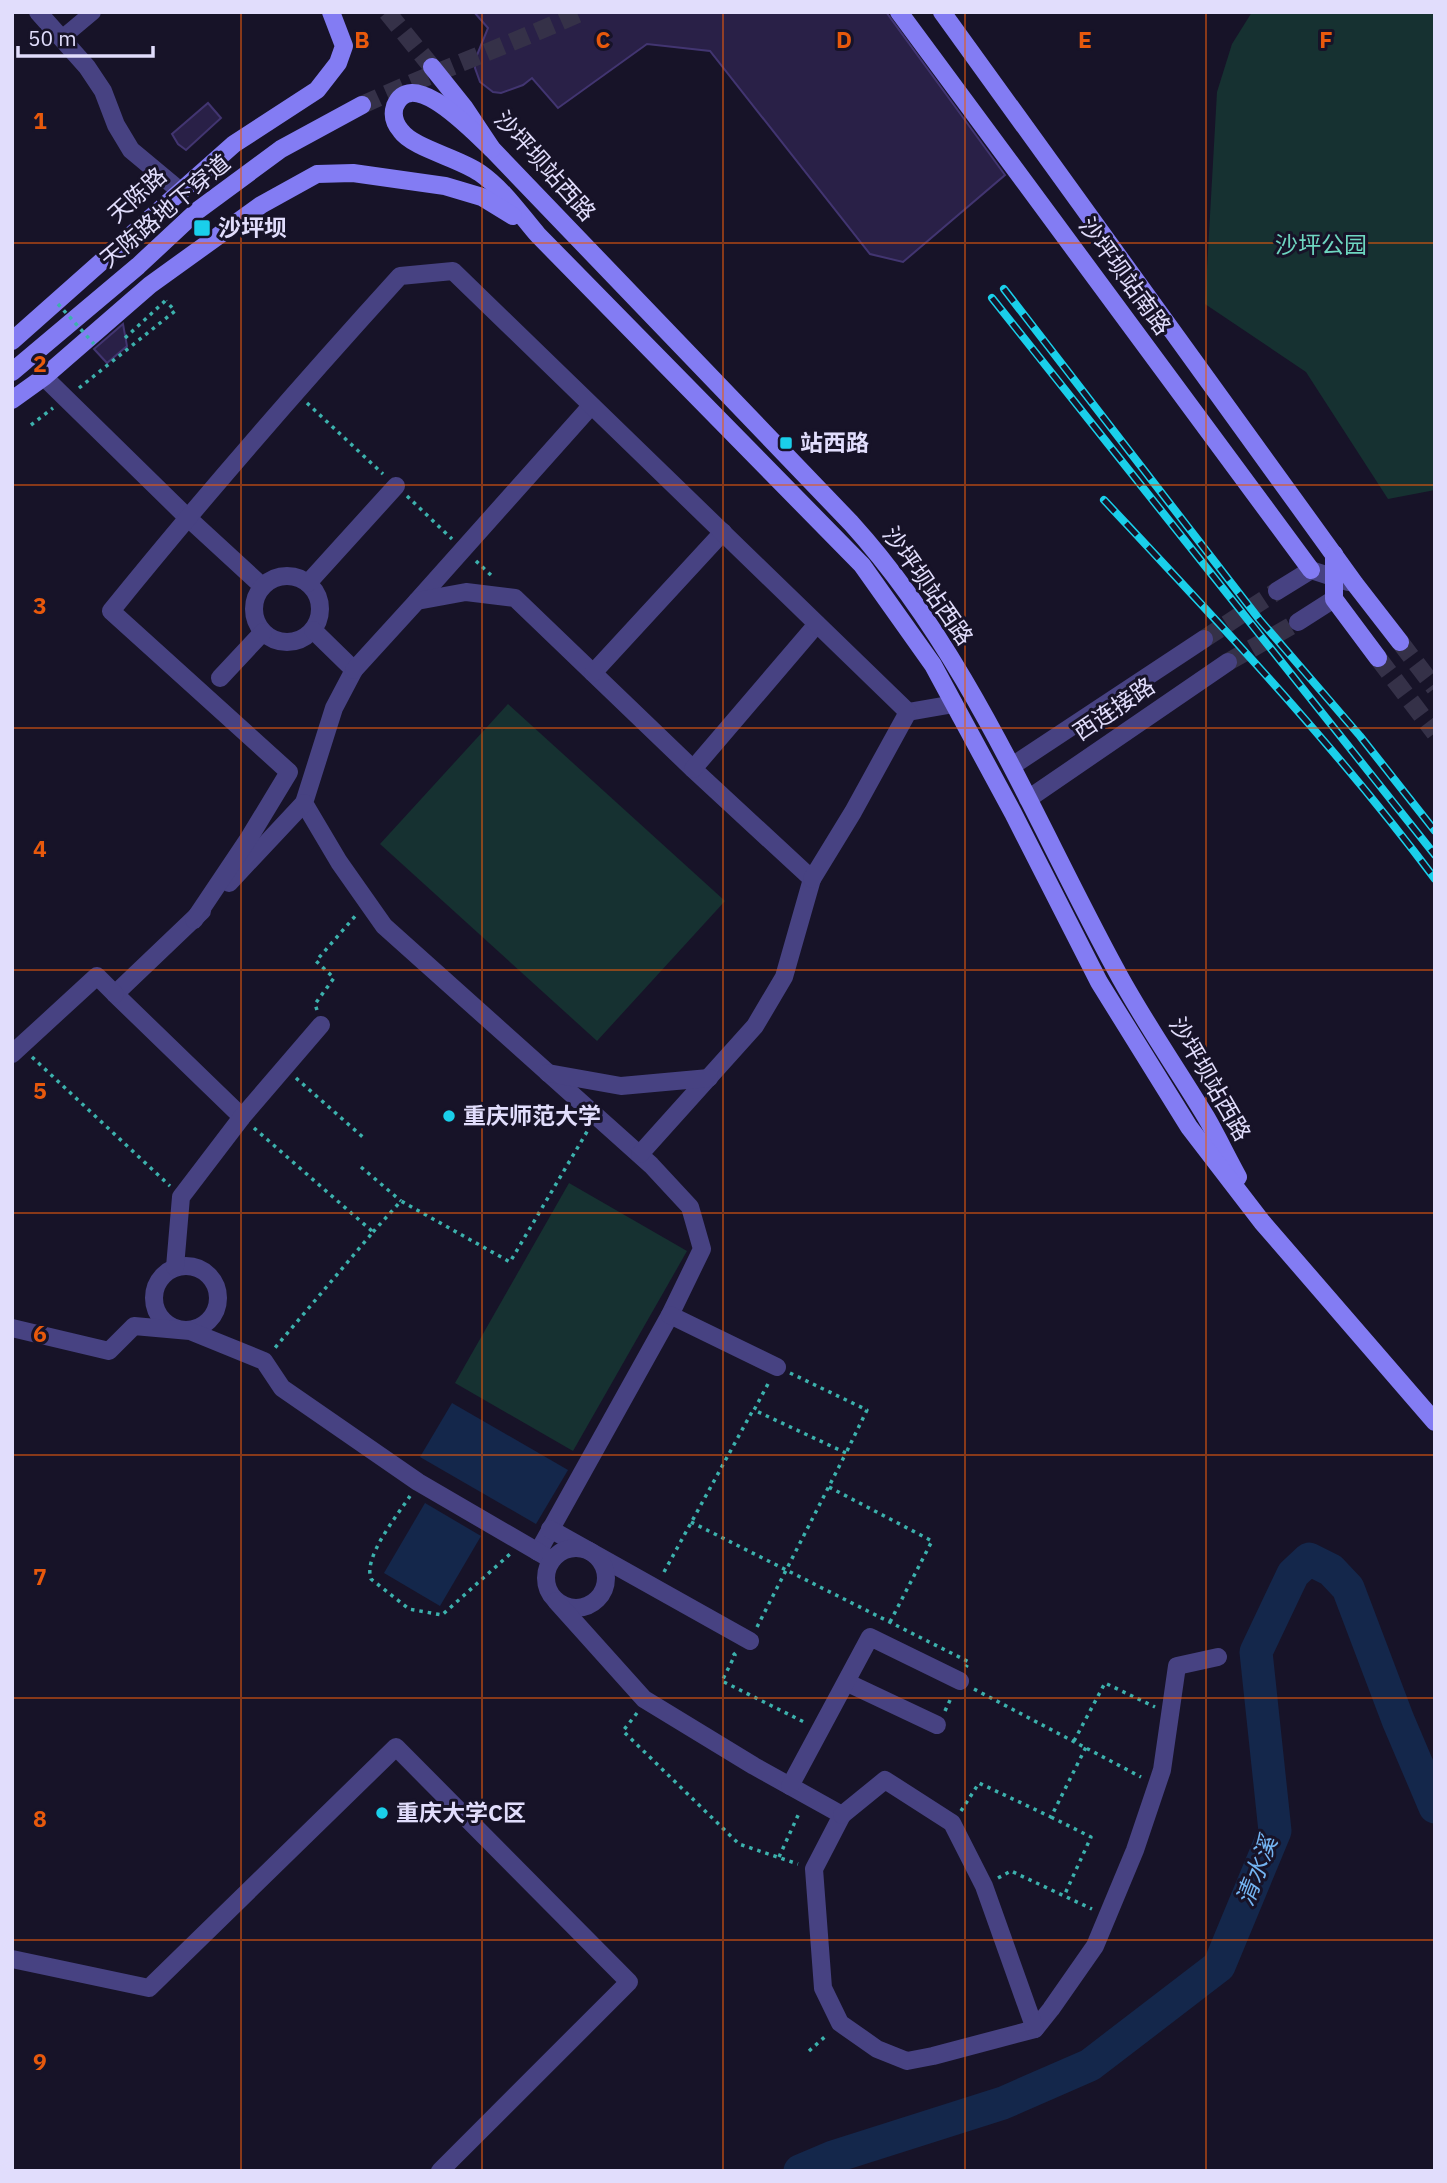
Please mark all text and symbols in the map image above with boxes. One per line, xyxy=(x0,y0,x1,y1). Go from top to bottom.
scale bar xyxy=(18,14,152,58)
text: 50 m xyxy=(28,24,77,52)
text: B xyxy=(354,24,370,54)
text: C xyxy=(596,24,611,54)
text: D xyxy=(836,24,852,54)
text: E xyxy=(1078,24,1092,54)
text: F xyxy=(1319,24,1333,54)
street label: 沙坪坝站西路 xyxy=(488,104,603,227)
text: 1 xyxy=(33,105,47,135)
street label: 天陈路地下穿道 xyxy=(93,147,236,273)
street label: 天陈路 xyxy=(101,160,172,228)
street label: 沙坪坝站南路 xyxy=(1073,211,1179,340)
place label: 沙坪坝 xyxy=(218,212,287,242)
marker: 沙坪坝 xyxy=(192,218,212,238)
park label: 沙坪公园 xyxy=(1275,229,1367,259)
text: 2 xyxy=(33,348,47,378)
place label: 站西路 xyxy=(800,427,869,457)
marker: 站西路 xyxy=(778,435,794,451)
street label: 沙坪坝站西路 xyxy=(877,520,981,651)
text: 3 xyxy=(33,590,47,620)
street label: 西连接路 xyxy=(1067,670,1160,746)
text: 4 xyxy=(33,833,47,863)
street label: 沙坪坝站西路 xyxy=(1163,1011,1258,1146)
text: 5 xyxy=(33,1075,47,1105)
place label: 重庆师范大学 xyxy=(463,1100,601,1130)
marker: 重庆师范大学 xyxy=(441,1108,457,1124)
text: 6 xyxy=(33,1318,47,1348)
text: 7 xyxy=(33,1561,47,1591)
place label: 重庆大学C区 xyxy=(396,1797,526,1827)
text: 8 xyxy=(33,1803,47,1833)
marker: 重庆大学C区 xyxy=(374,1805,390,1821)
water label: 清水溪 xyxy=(1228,1828,1285,1910)
text: 9 xyxy=(33,2046,47,2076)

